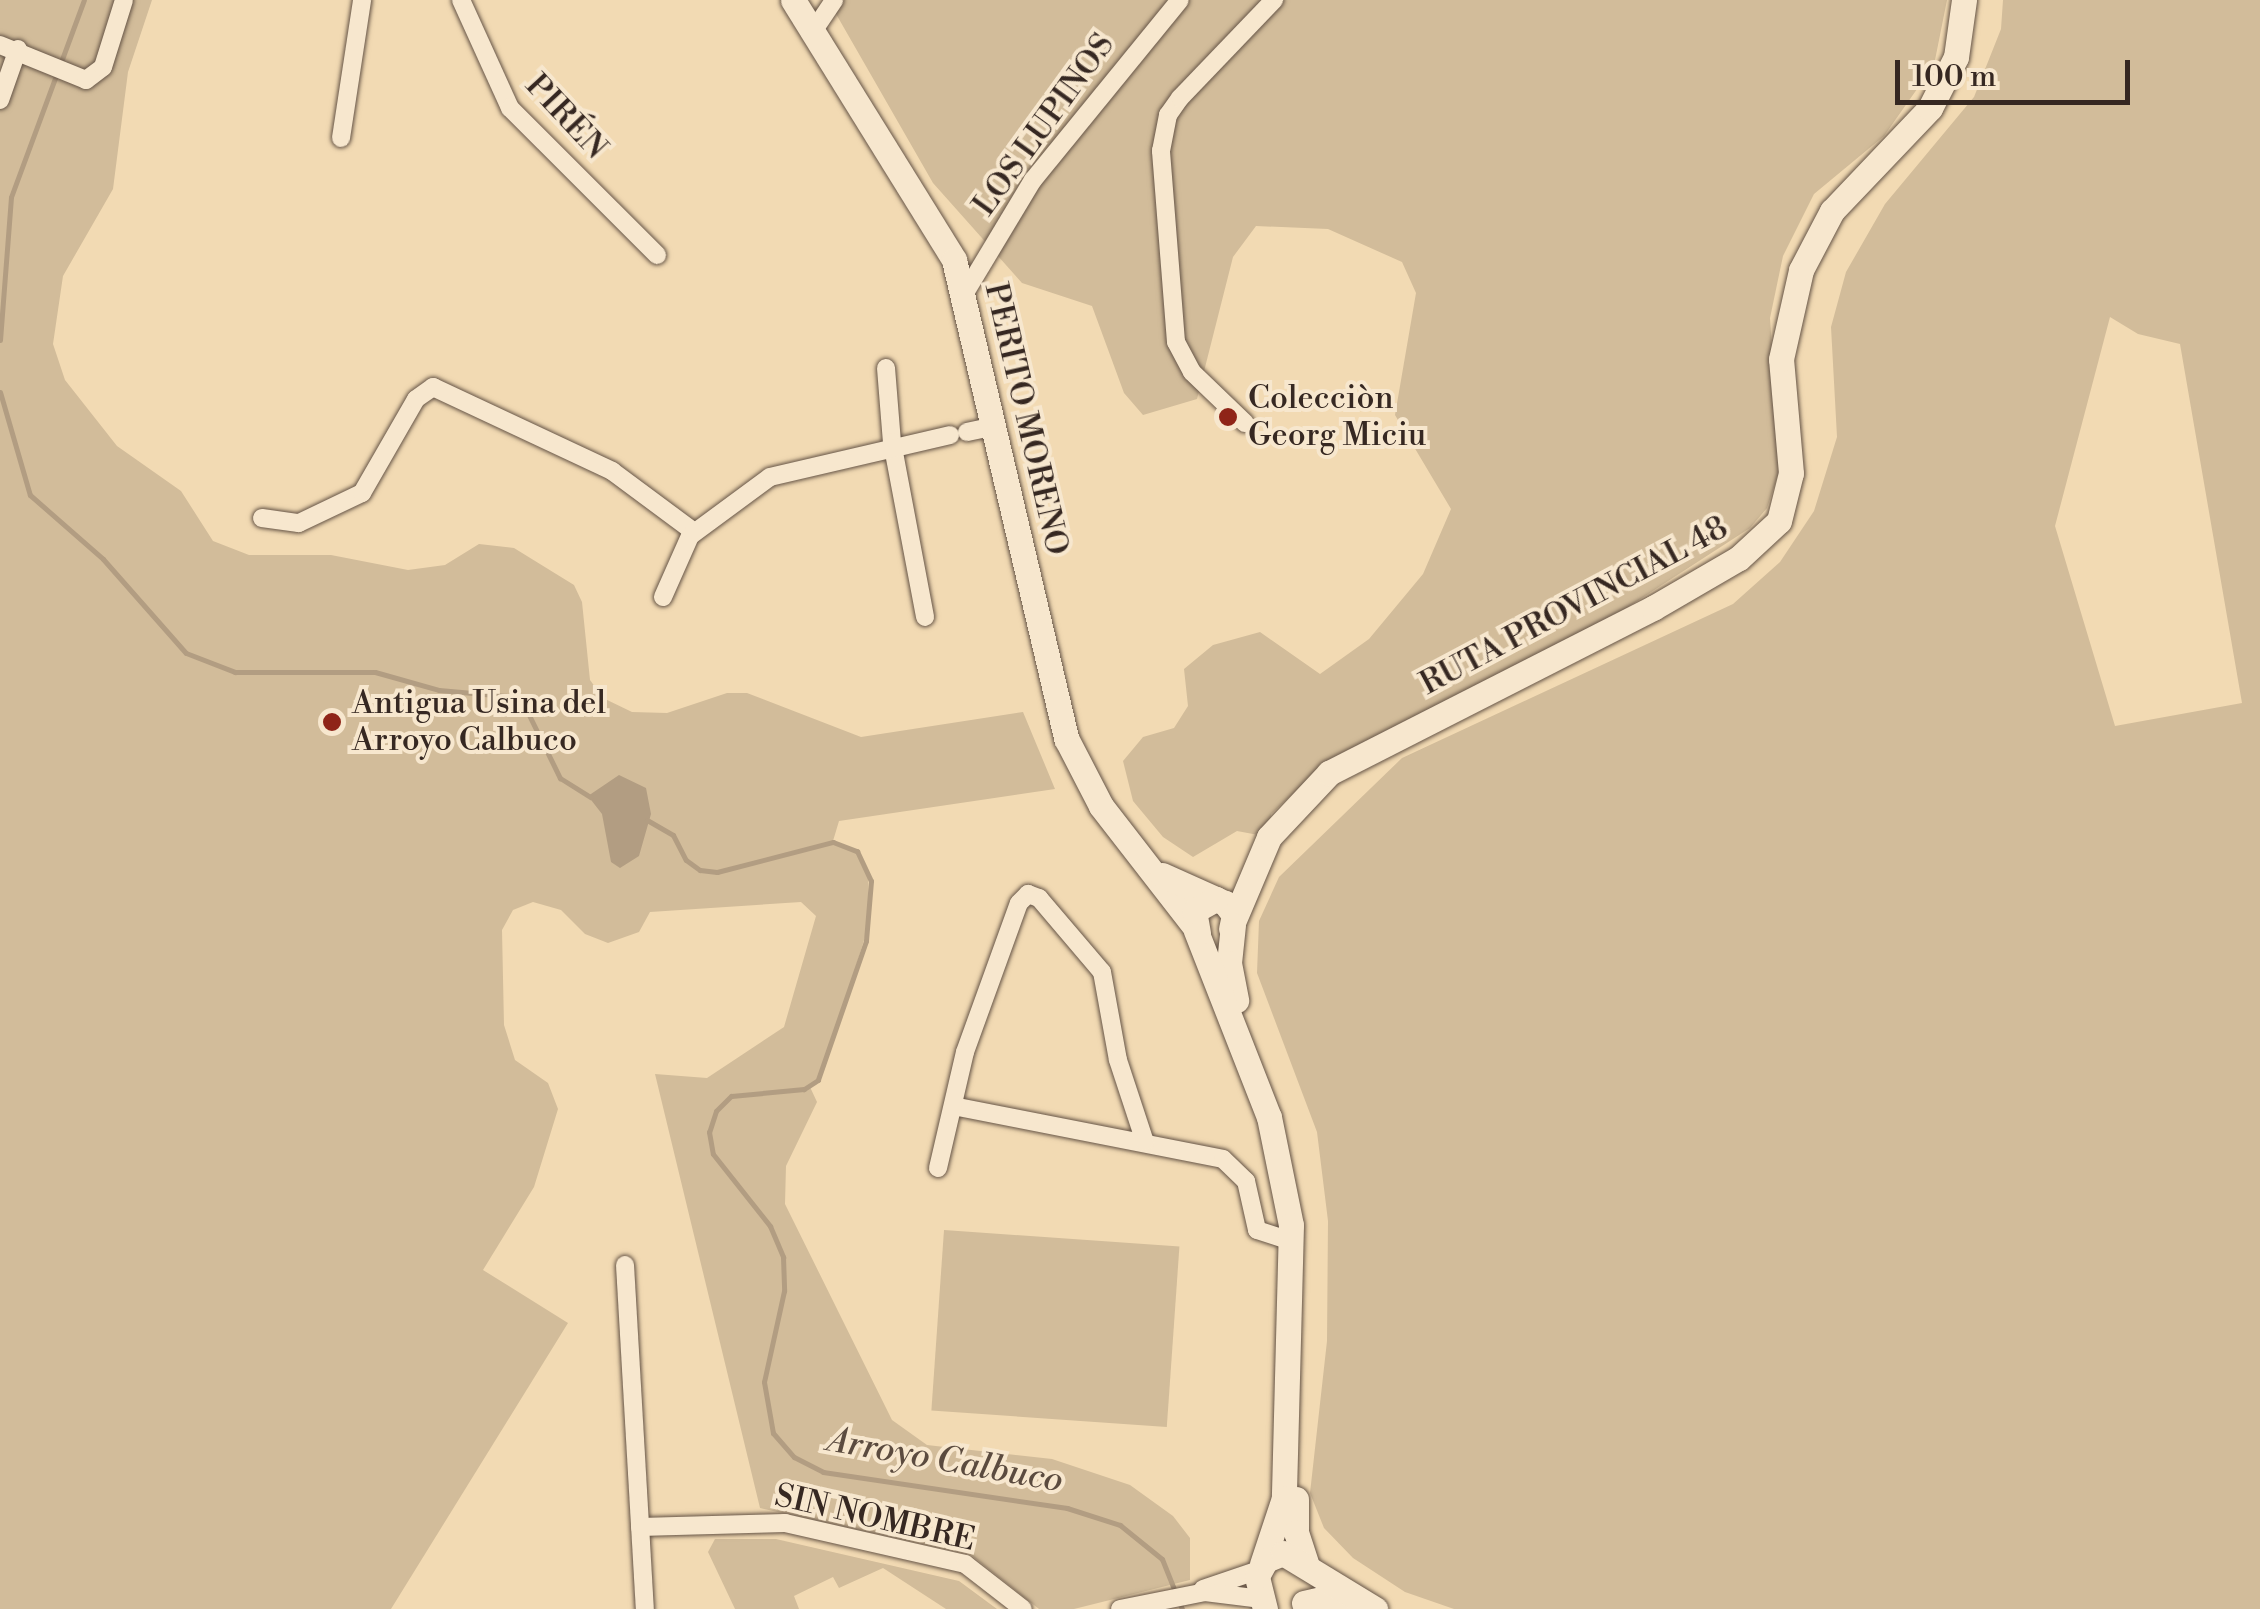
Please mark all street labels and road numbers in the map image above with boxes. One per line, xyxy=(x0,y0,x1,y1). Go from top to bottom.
street label: LOS LUPINOS xyxy=(965,27,1123,223)
street label: PIRÉN xyxy=(517,67,615,167)
street label: PERITO MORENO xyxy=(976,279,1076,559)
street label: RUTA PROVINCIAL 48 xyxy=(1414,509,1734,703)
street label: SIN NOMBRE xyxy=(771,1476,979,1560)

